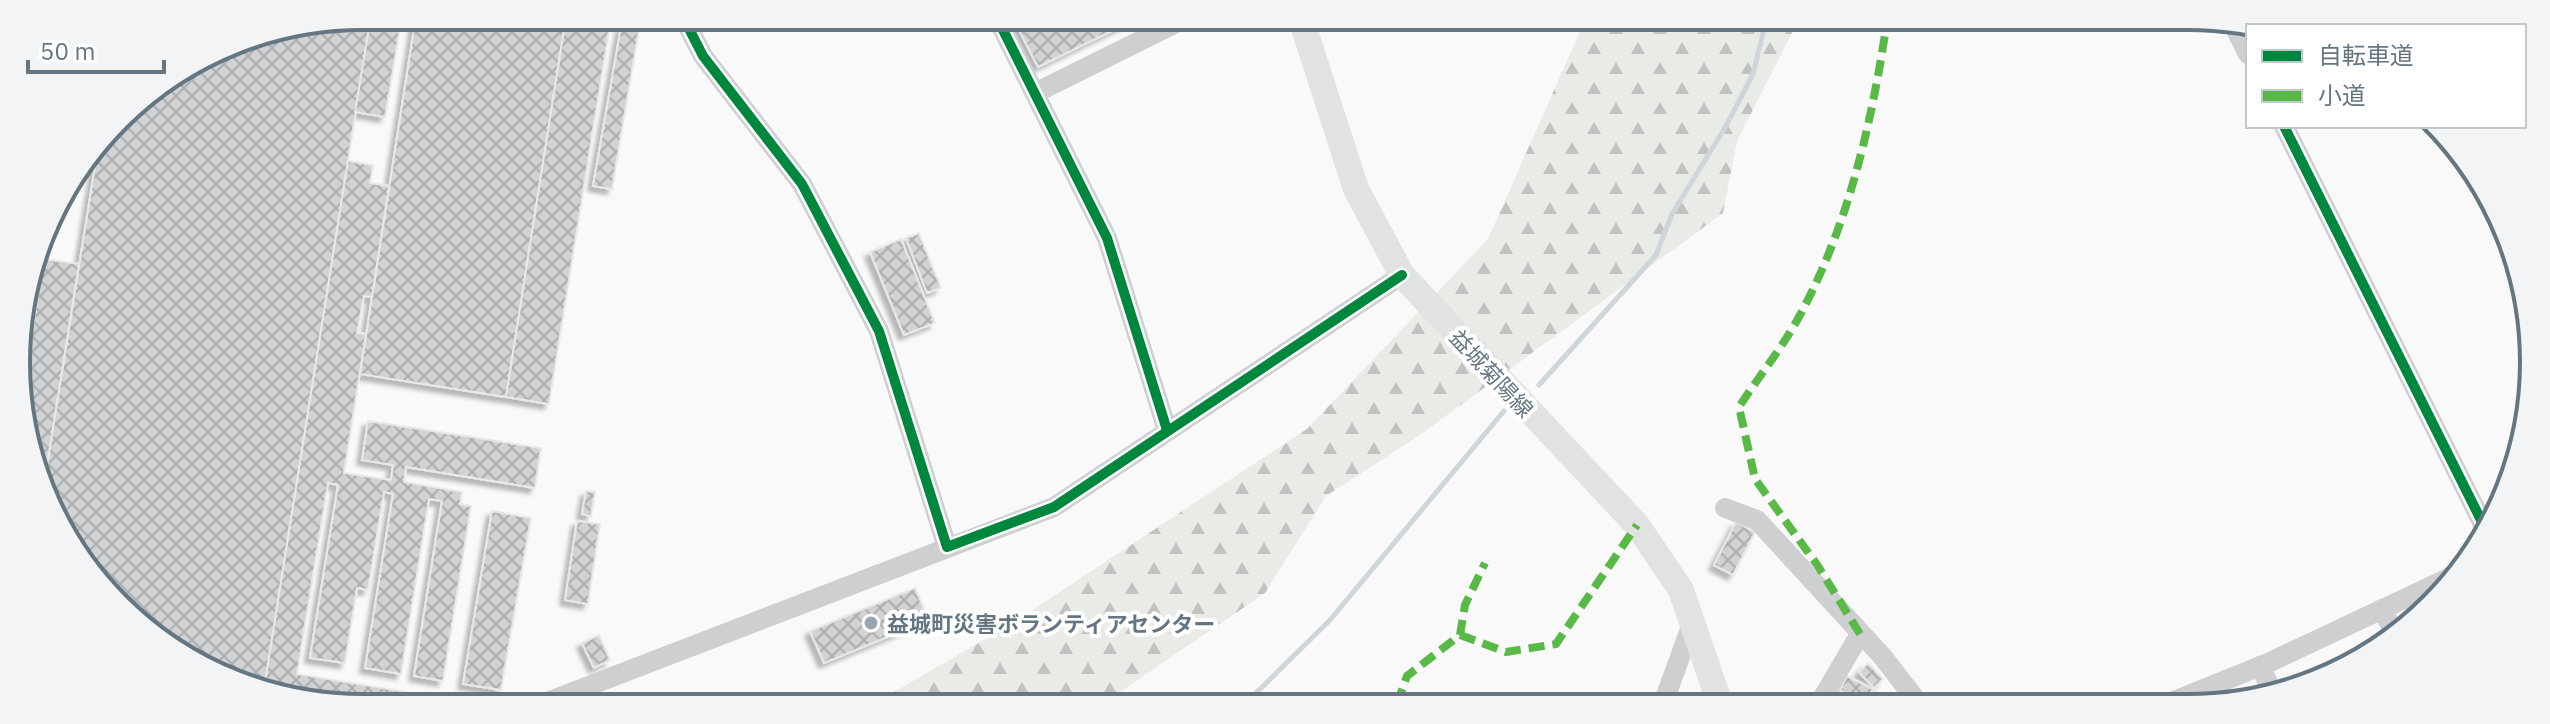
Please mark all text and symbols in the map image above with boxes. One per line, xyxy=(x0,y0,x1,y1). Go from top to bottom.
scale bar xyxy=(28,24,164,74)
legend xyxy=(2246,24,2526,128)
text: 50 m xyxy=(40,35,95,67)
text: 自転車道 xyxy=(2318,39,2414,71)
text: 小道 xyxy=(2318,79,2366,111)
street label: 益城菊陽線 xyxy=(1444,323,1540,423)
place label: 益城町災害ボランティアセンター xyxy=(887,609,1215,638)
marker: 益城町災害ボランティアセンター xyxy=(862,614,880,632)

